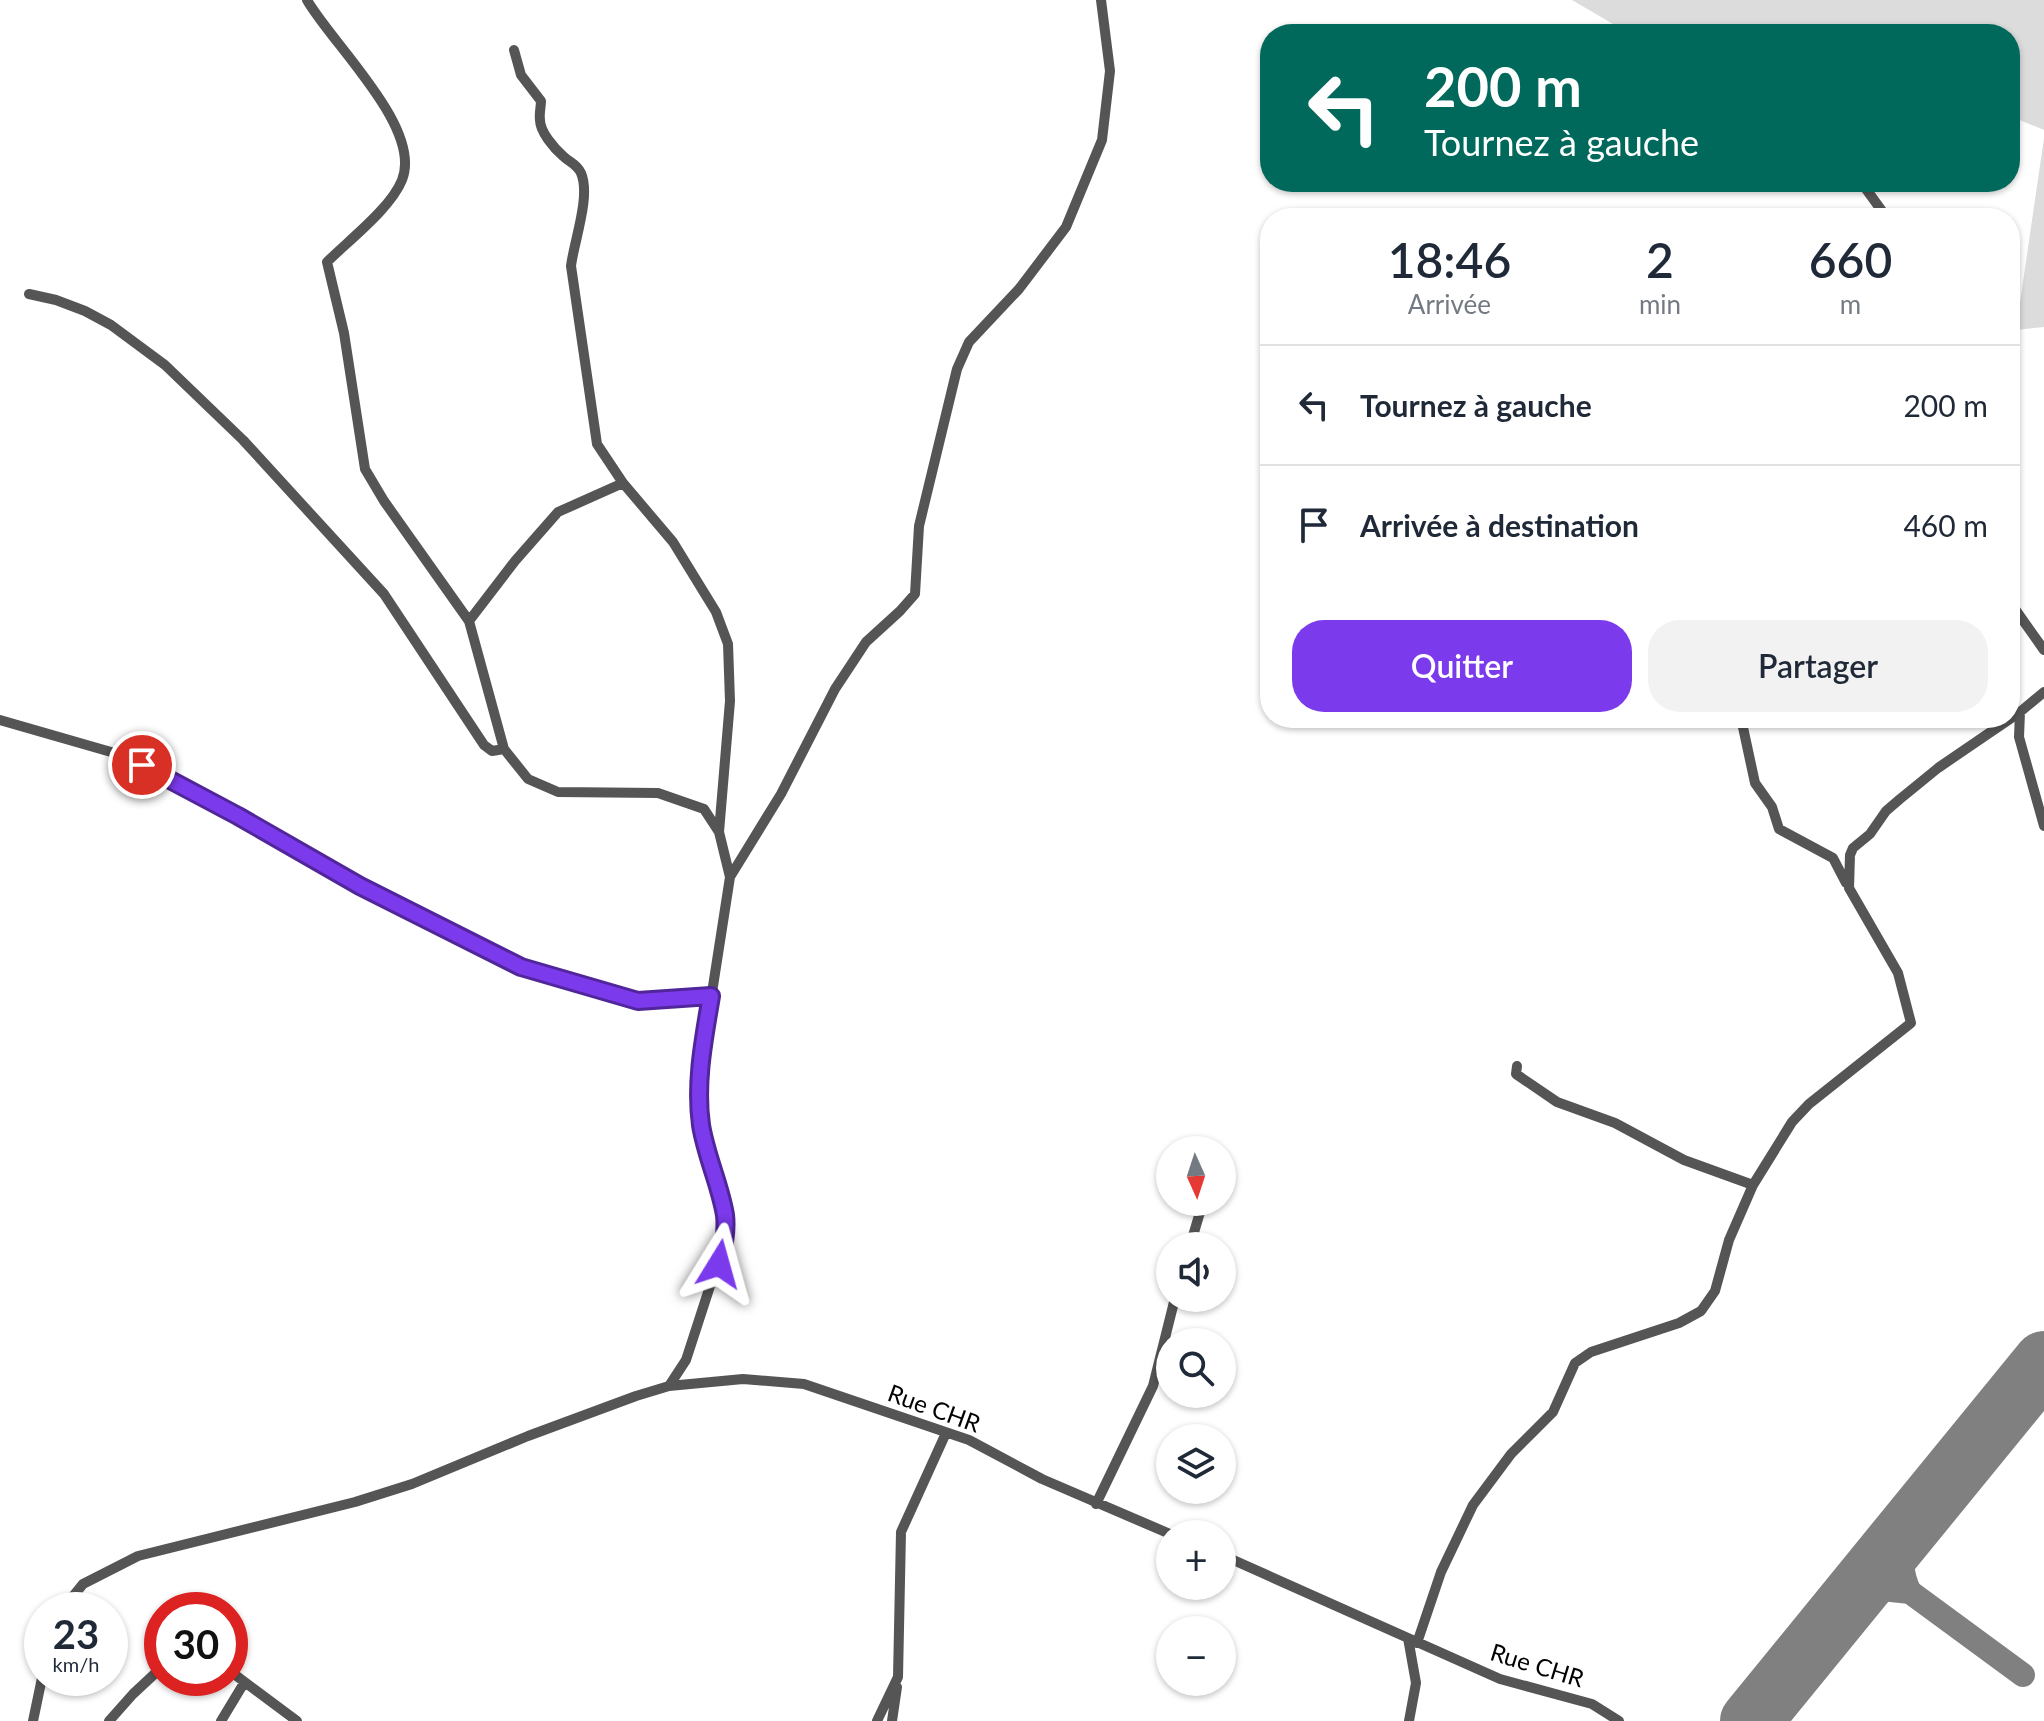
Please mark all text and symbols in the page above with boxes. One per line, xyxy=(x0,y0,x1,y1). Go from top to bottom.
text: 200 m xyxy=(1424,52,1582,119)
icon: left xyxy=(1292,56,1396,160)
text: Tournez à gauche xyxy=(1424,120,1699,164)
text: 18:46 xyxy=(1388,231,1511,288)
text: 2 xyxy=(1646,231,1674,288)
text: 660 xyxy=(1809,231,1892,288)
text: Arrivée xyxy=(1408,288,1491,320)
text: min xyxy=(1639,288,1681,320)
text: m xyxy=(1840,288,1861,320)
icon: left xyxy=(1292,383,1336,427)
text: Tournez à gauche xyxy=(1360,387,1592,423)
text: 200 m xyxy=(1903,387,1988,423)
icon: arrive xyxy=(1292,503,1336,547)
text: Arrivée à destination xyxy=(1360,507,1639,543)
text: 460 m xyxy=(1903,507,1988,543)
button: Quitter xyxy=(1292,620,1632,712)
button: Partager xyxy=(1648,620,1988,712)
pin xyxy=(108,731,176,799)
icon: arrive xyxy=(120,743,164,787)
north arrow xyxy=(1156,1136,1236,1216)
map controls xyxy=(1156,1136,1236,1696)
position arrow xyxy=(677,1222,761,1306)
button: sound xyxy=(1156,1232,1236,1312)
button: search xyxy=(1156,1328,1236,1408)
street label: Rue CHR xyxy=(884,1378,985,1438)
button: layers xyxy=(1156,1424,1236,1504)
button: + xyxy=(1156,1520,1236,1600)
speed limit sign: 30 xyxy=(144,1592,248,1696)
text: 23 xyxy=(53,1610,99,1658)
button: − xyxy=(1156,1616,1236,1696)
street label: Rue CHR xyxy=(1487,1637,1588,1692)
text: km/h xyxy=(53,1652,99,1676)

